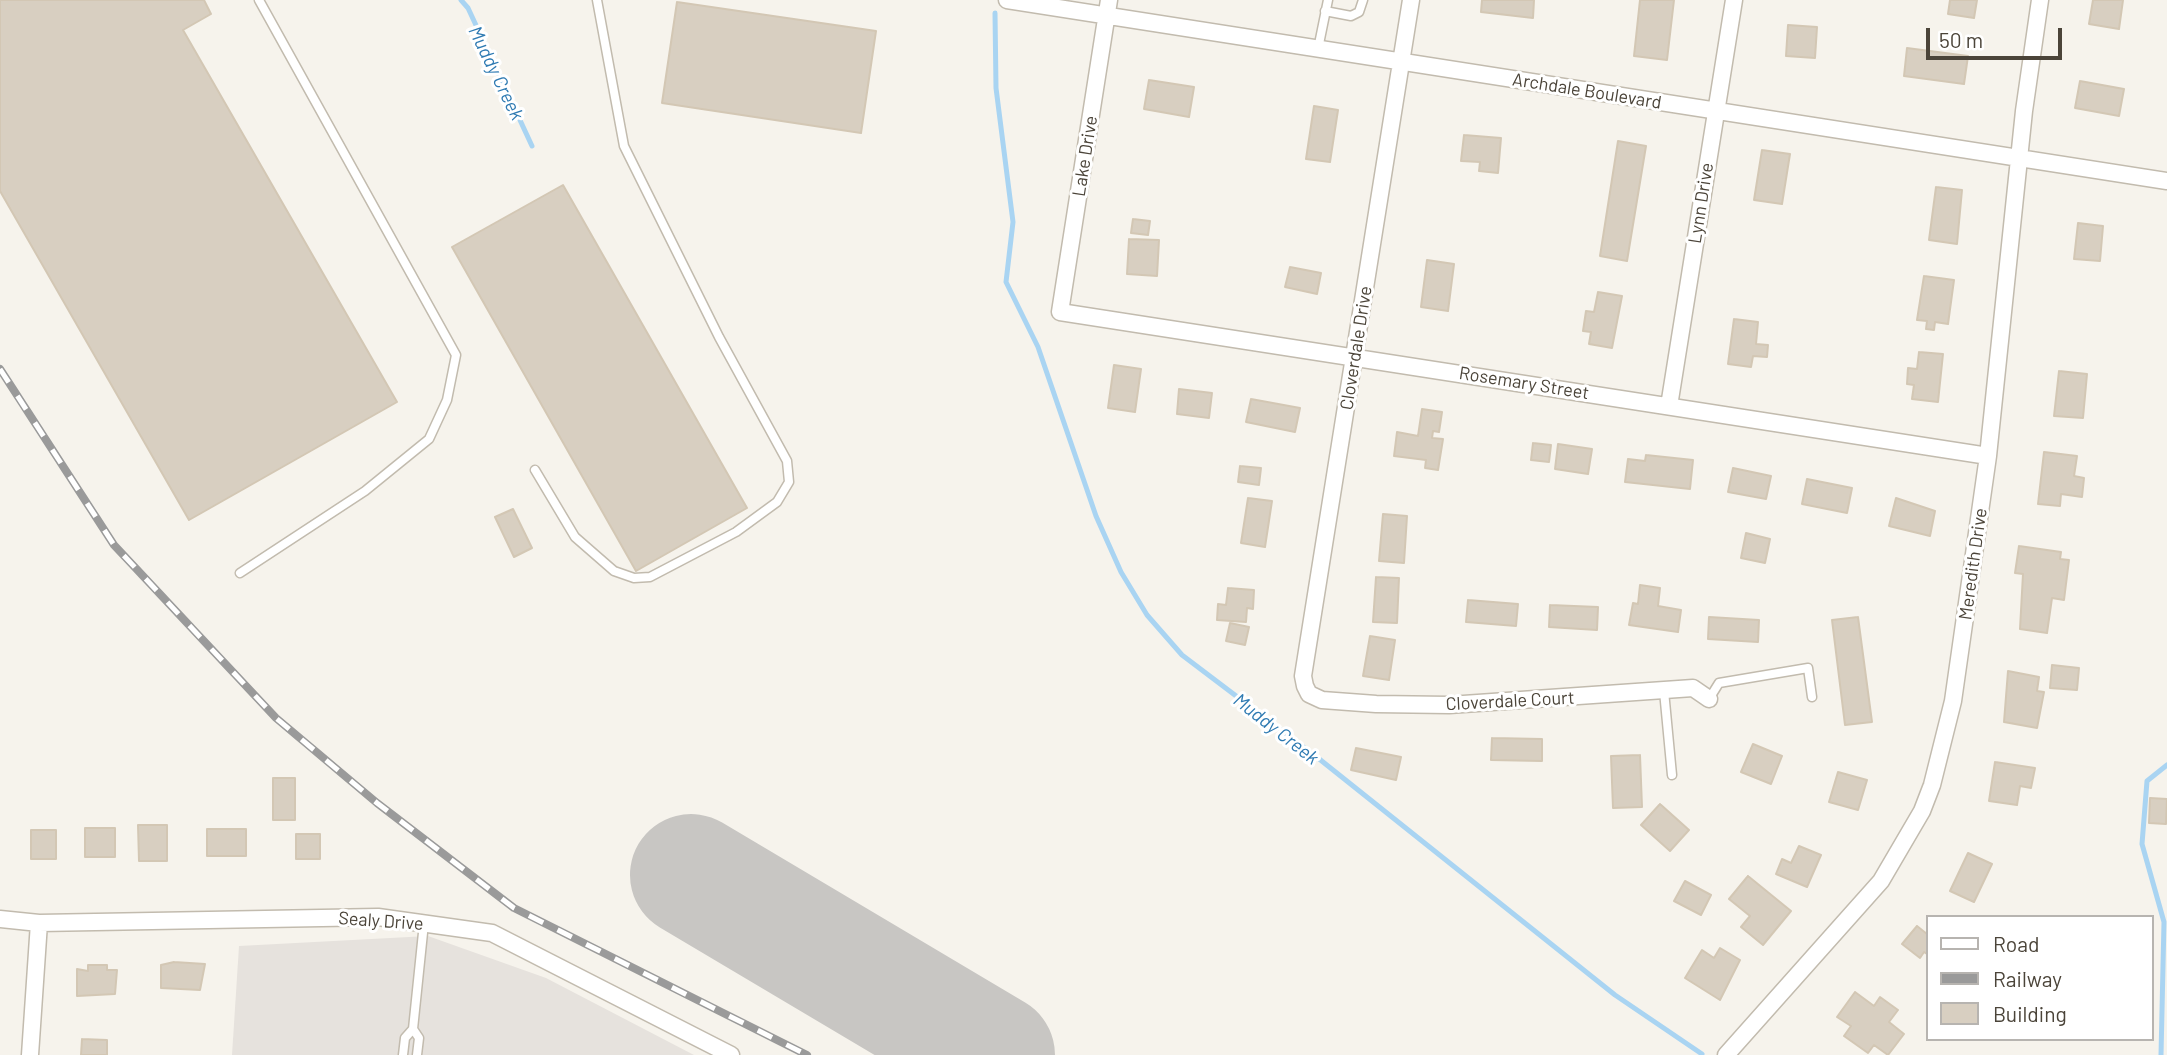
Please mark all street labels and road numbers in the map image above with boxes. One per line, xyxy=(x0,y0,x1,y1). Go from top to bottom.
street label: Archdale Boulevard xyxy=(1511,69,1663,113)
street label: Lake Drive xyxy=(1068,114,1102,198)
street label: Lynn Drive xyxy=(1684,161,1718,245)
street label: Cloverdale Drive xyxy=(1336,284,1376,412)
street label: Rosemary Street xyxy=(1458,362,1590,404)
street label: Meredith Drive xyxy=(1954,507,1992,621)
street label: Cloverdale Court xyxy=(1445,687,1575,715)
street label: Sealy Drive xyxy=(338,907,424,935)

